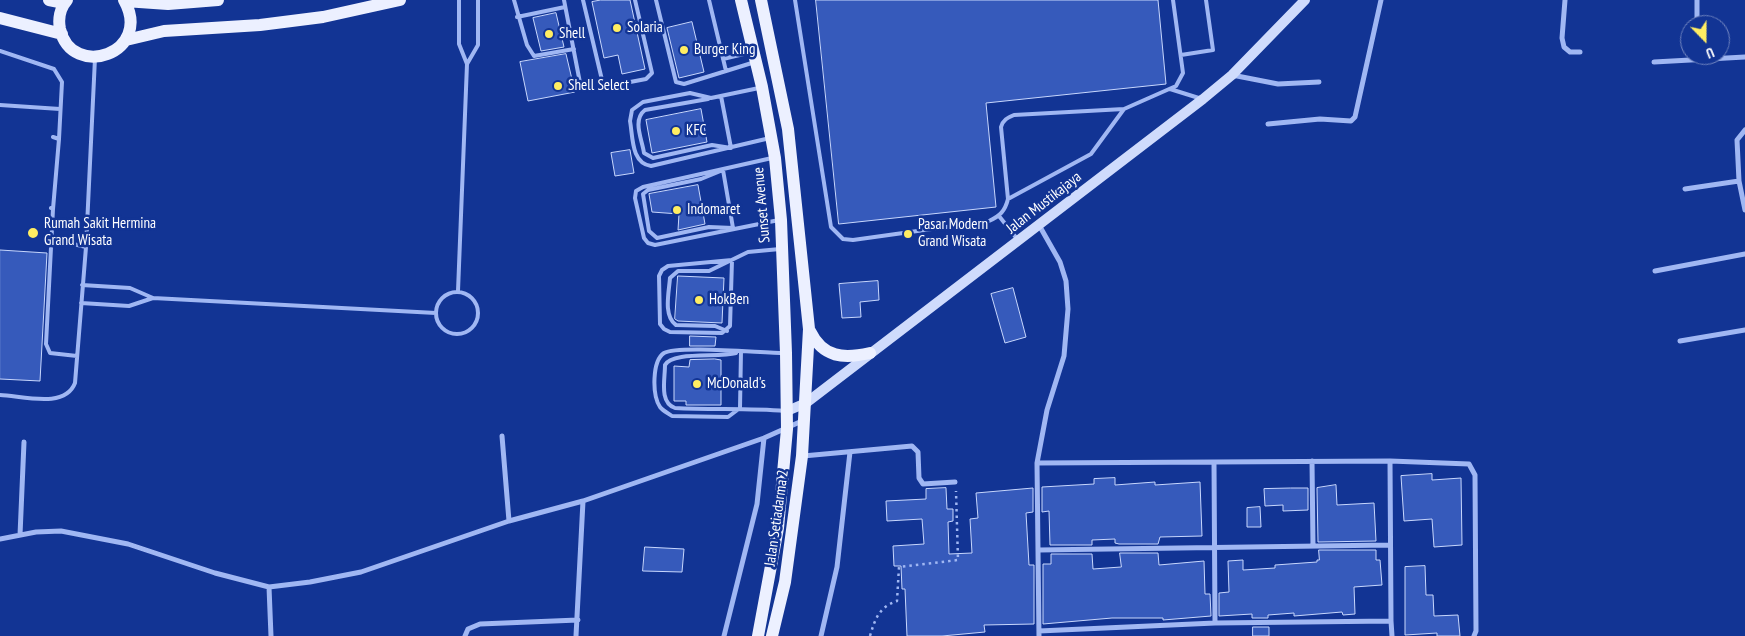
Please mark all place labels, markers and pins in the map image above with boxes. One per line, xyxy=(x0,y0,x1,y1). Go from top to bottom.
place label: Solaria xyxy=(627,19,663,37)
marker: Solaria xyxy=(611,22,623,34)
place label: Shell xyxy=(559,25,585,43)
marker: Shell xyxy=(543,28,555,40)
place label: Burger King xyxy=(694,41,755,59)
marker: Burger King xyxy=(678,44,690,56)
place label: Shell Select xyxy=(568,77,629,95)
marker: Shell Select xyxy=(552,80,564,92)
place label: KFC xyxy=(686,122,706,140)
marker: KFC xyxy=(670,125,682,137)
place label: Indomaret xyxy=(687,201,740,219)
marker: Indomaret xyxy=(671,204,683,216)
place label: Rumah Sakit Hermina Grand Wisata xyxy=(44,215,156,250)
place label: Pasar Modern Grand Wisata xyxy=(918,216,988,251)
marker: Rumah Sakit Hermina Grand Wisata xyxy=(26,226,40,240)
marker: Pasar Modern Grand Wisata xyxy=(902,228,914,240)
place label: HokBen xyxy=(709,291,749,309)
marker: HokBen xyxy=(693,294,705,306)
place label: McDonald's xyxy=(707,375,766,393)
marker: McDonald's xyxy=(691,378,703,390)

